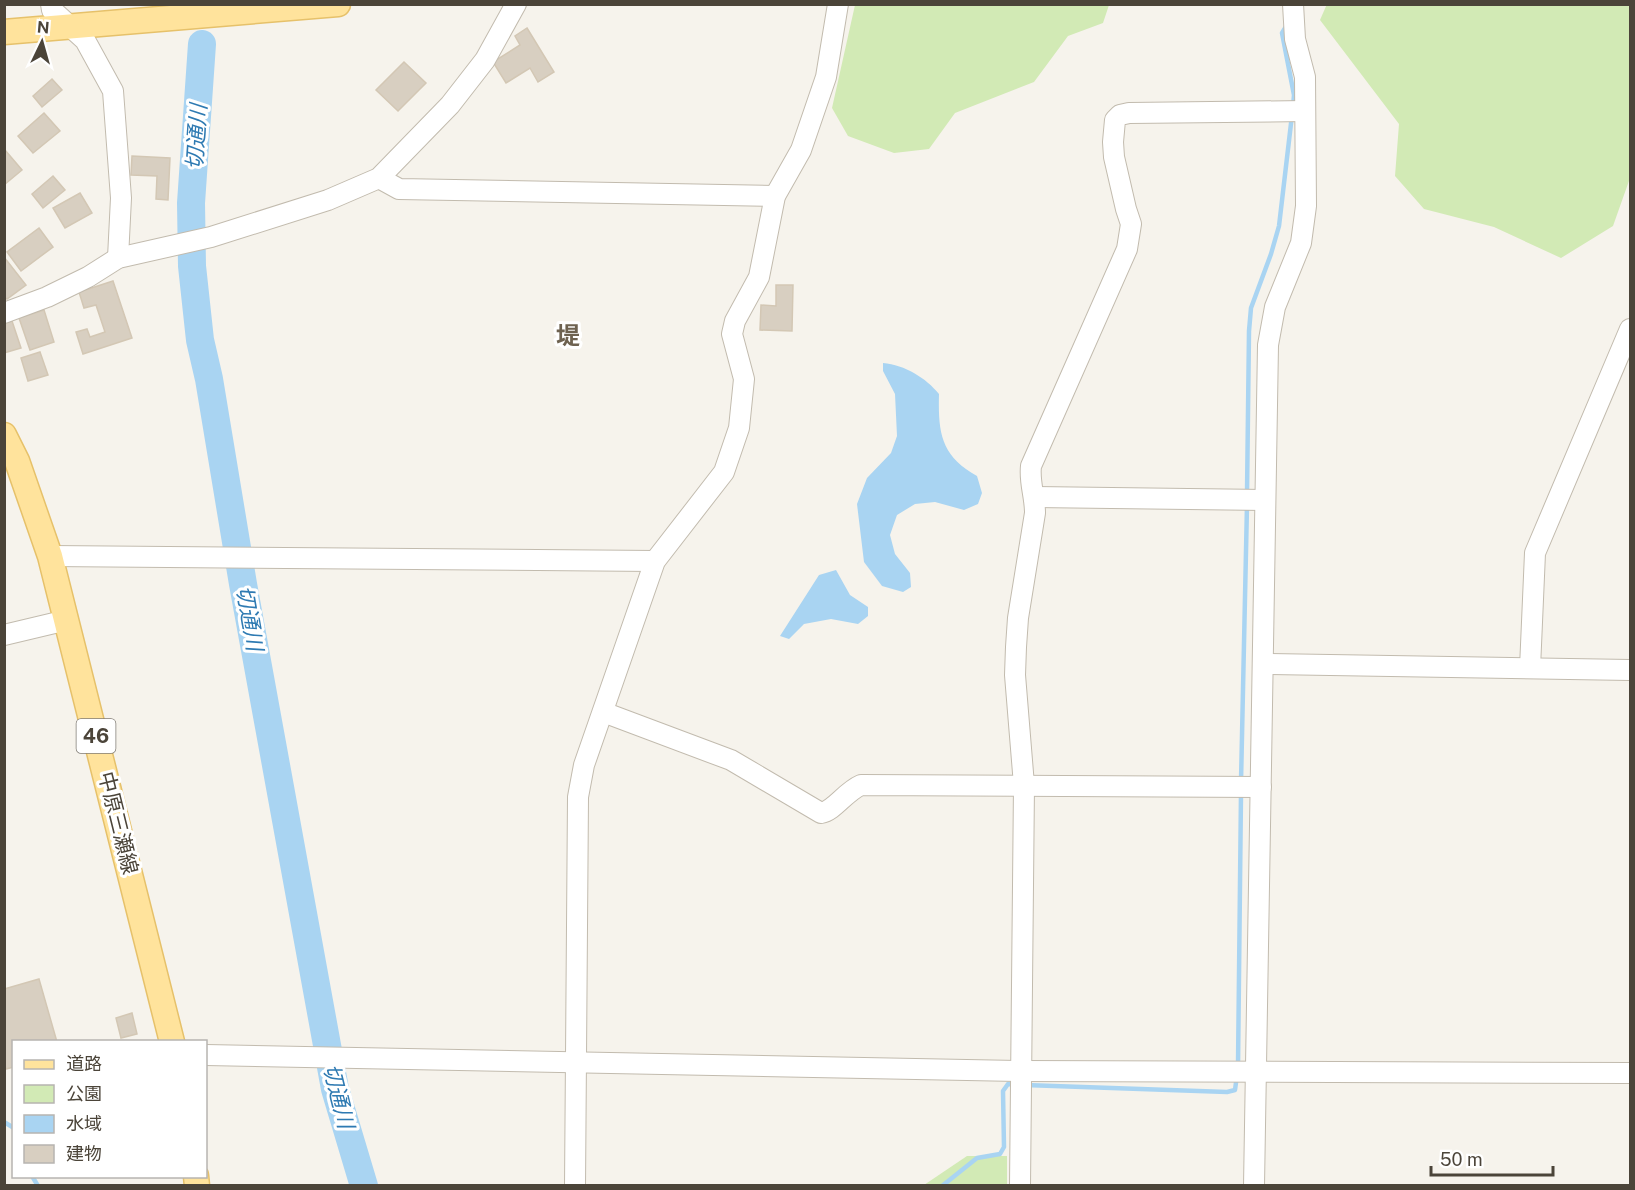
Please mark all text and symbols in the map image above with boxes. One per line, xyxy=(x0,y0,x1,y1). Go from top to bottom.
north arrow xyxy=(12,12,72,72)
text: N xyxy=(36,18,50,38)
water label: 切通川 xyxy=(181,101,211,171)
district label: 堤 xyxy=(556,321,580,349)
water label: 切通川 xyxy=(231,583,269,655)
road number: 46 xyxy=(76,719,116,753)
street label: 中原三瀬線 xyxy=(94,769,143,877)
legend xyxy=(12,1040,207,1178)
text: 道路 xyxy=(66,1053,102,1074)
water label: 切通川 xyxy=(318,1061,360,1133)
text: 公園 xyxy=(66,1083,102,1104)
text: 水域 xyxy=(66,1113,102,1134)
scale bar xyxy=(1431,1139,1552,1177)
text: 建物 xyxy=(66,1143,102,1164)
text: 50 m xyxy=(1440,1149,1483,1170)

